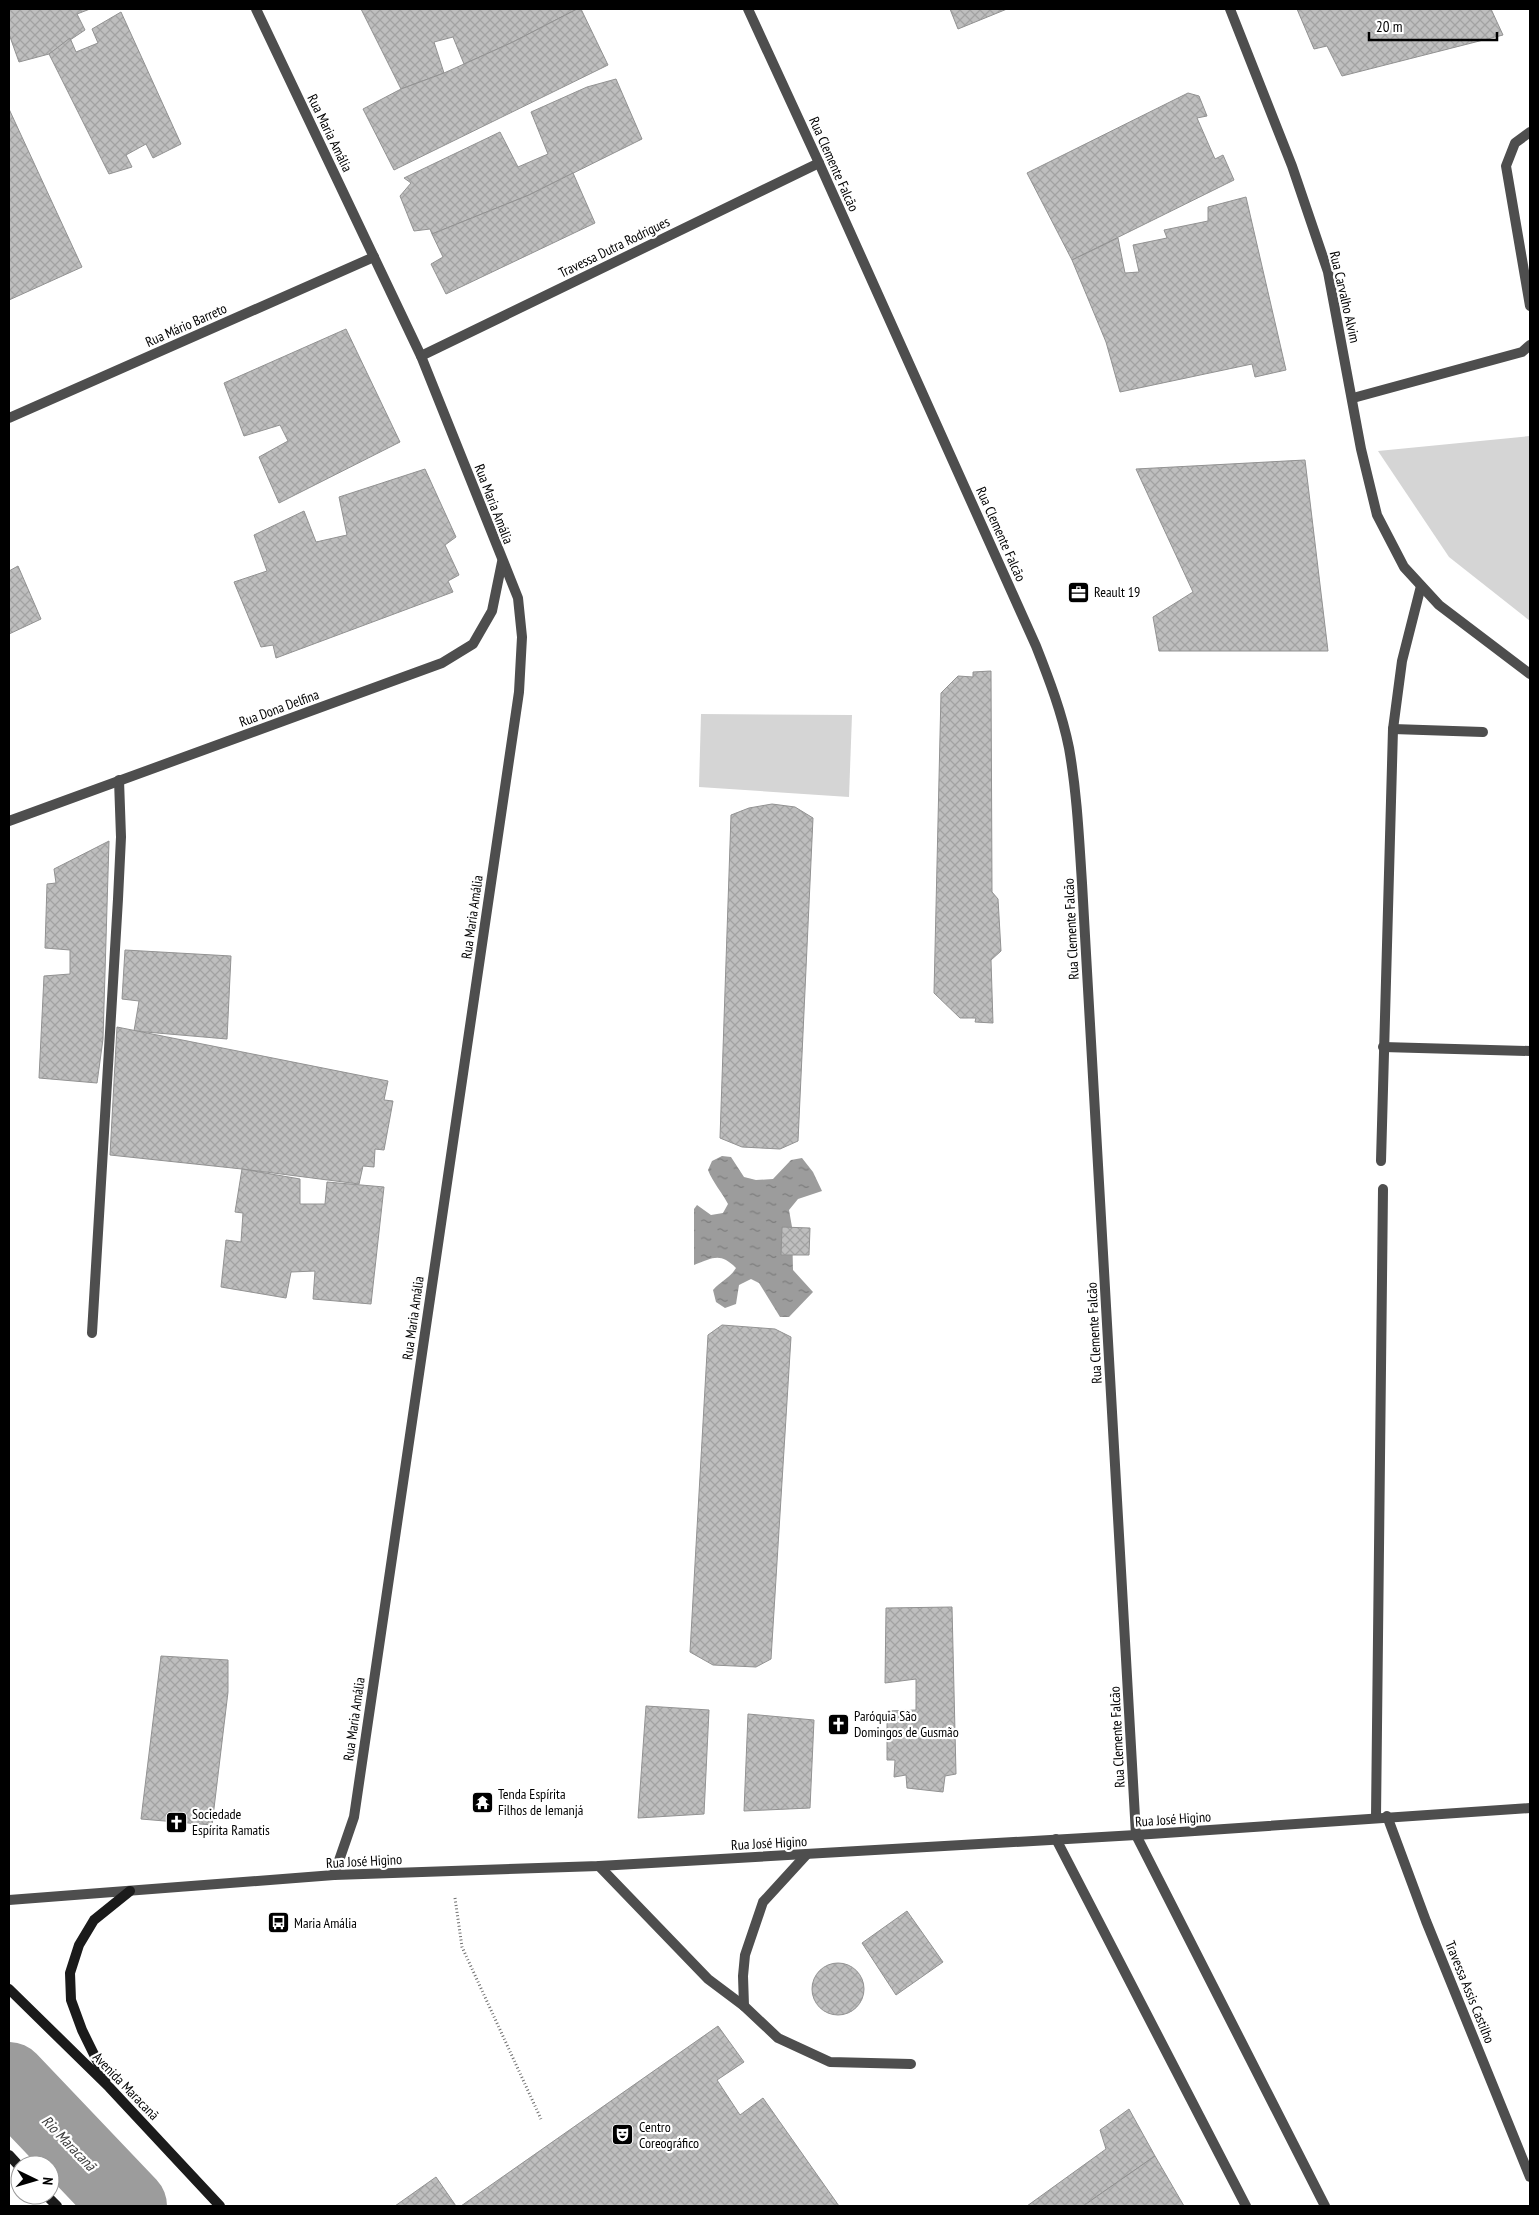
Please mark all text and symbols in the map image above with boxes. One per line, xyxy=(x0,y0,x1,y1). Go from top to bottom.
scale bar xyxy=(1369,10,1496,42)
text: 20 m xyxy=(1376,17,1402,36)
street label: Rua Maria Amália xyxy=(303,91,357,175)
street label: Rua Clemente Falcão xyxy=(805,114,863,214)
street label: Travessa Dutra Rodrigues xyxy=(556,212,673,282)
street label: Rua Carvalho Alvim xyxy=(1326,249,1364,345)
street label: Rua Mário Barreto xyxy=(143,299,229,351)
street label: Rua Maria Amália xyxy=(471,461,517,547)
street label: Rua Clemente Falcão xyxy=(972,484,1030,584)
office icon: Reault 19 xyxy=(1066,580,1090,604)
place label: Reault 19 xyxy=(1094,583,1140,601)
street label: Rua Dona Delfina xyxy=(237,685,321,731)
street label: Rua Maria Amália xyxy=(457,874,487,960)
street label: Rua Clemente Falcão xyxy=(1059,878,1083,980)
street label: Rua Maria Amália xyxy=(398,1275,428,1361)
street label: Rua Clemente Falcão xyxy=(1082,1282,1106,1384)
street label: Rua Maria Amália xyxy=(339,1676,369,1762)
street label: Rua Clemente Falcão xyxy=(1105,1686,1129,1788)
place label: Paróquia São Domingos de Gusmão xyxy=(854,1707,959,1741)
church icon: Paróquia São Domingos de Gusmão xyxy=(826,1712,850,1736)
place label: Tenda Espírita Filhos de Iemanjá xyxy=(498,1785,583,1819)
temple icon: Tenda Espírita Filhos de Iemanjá xyxy=(470,1790,494,1814)
place label: Sociedade Espírita Ramatis xyxy=(192,1805,270,1839)
street label: Rua José Higino xyxy=(1134,1807,1212,1831)
church icon: Sociedade Espírita Ramatis xyxy=(164,1810,188,1834)
street label: Rua José Higino xyxy=(731,1832,807,1854)
street label: Rua José Higino xyxy=(326,1850,402,1872)
bus stop icon: Maria Amália xyxy=(266,1911,290,1935)
place label: Maria Amália xyxy=(294,1914,357,1932)
street label: Travessa Assis Castilho xyxy=(1441,1938,1499,2046)
street label: Avenida Maracanã xyxy=(89,2048,163,2124)
water label: Rio Maracanã xyxy=(38,2111,101,2176)
place label: Centro Coreográfico xyxy=(639,2118,699,2152)
theatre icon: Centro Coreográfico xyxy=(611,2123,635,2147)
north arrow xyxy=(10,2155,60,2205)
text: N xyxy=(39,2177,57,2186)

